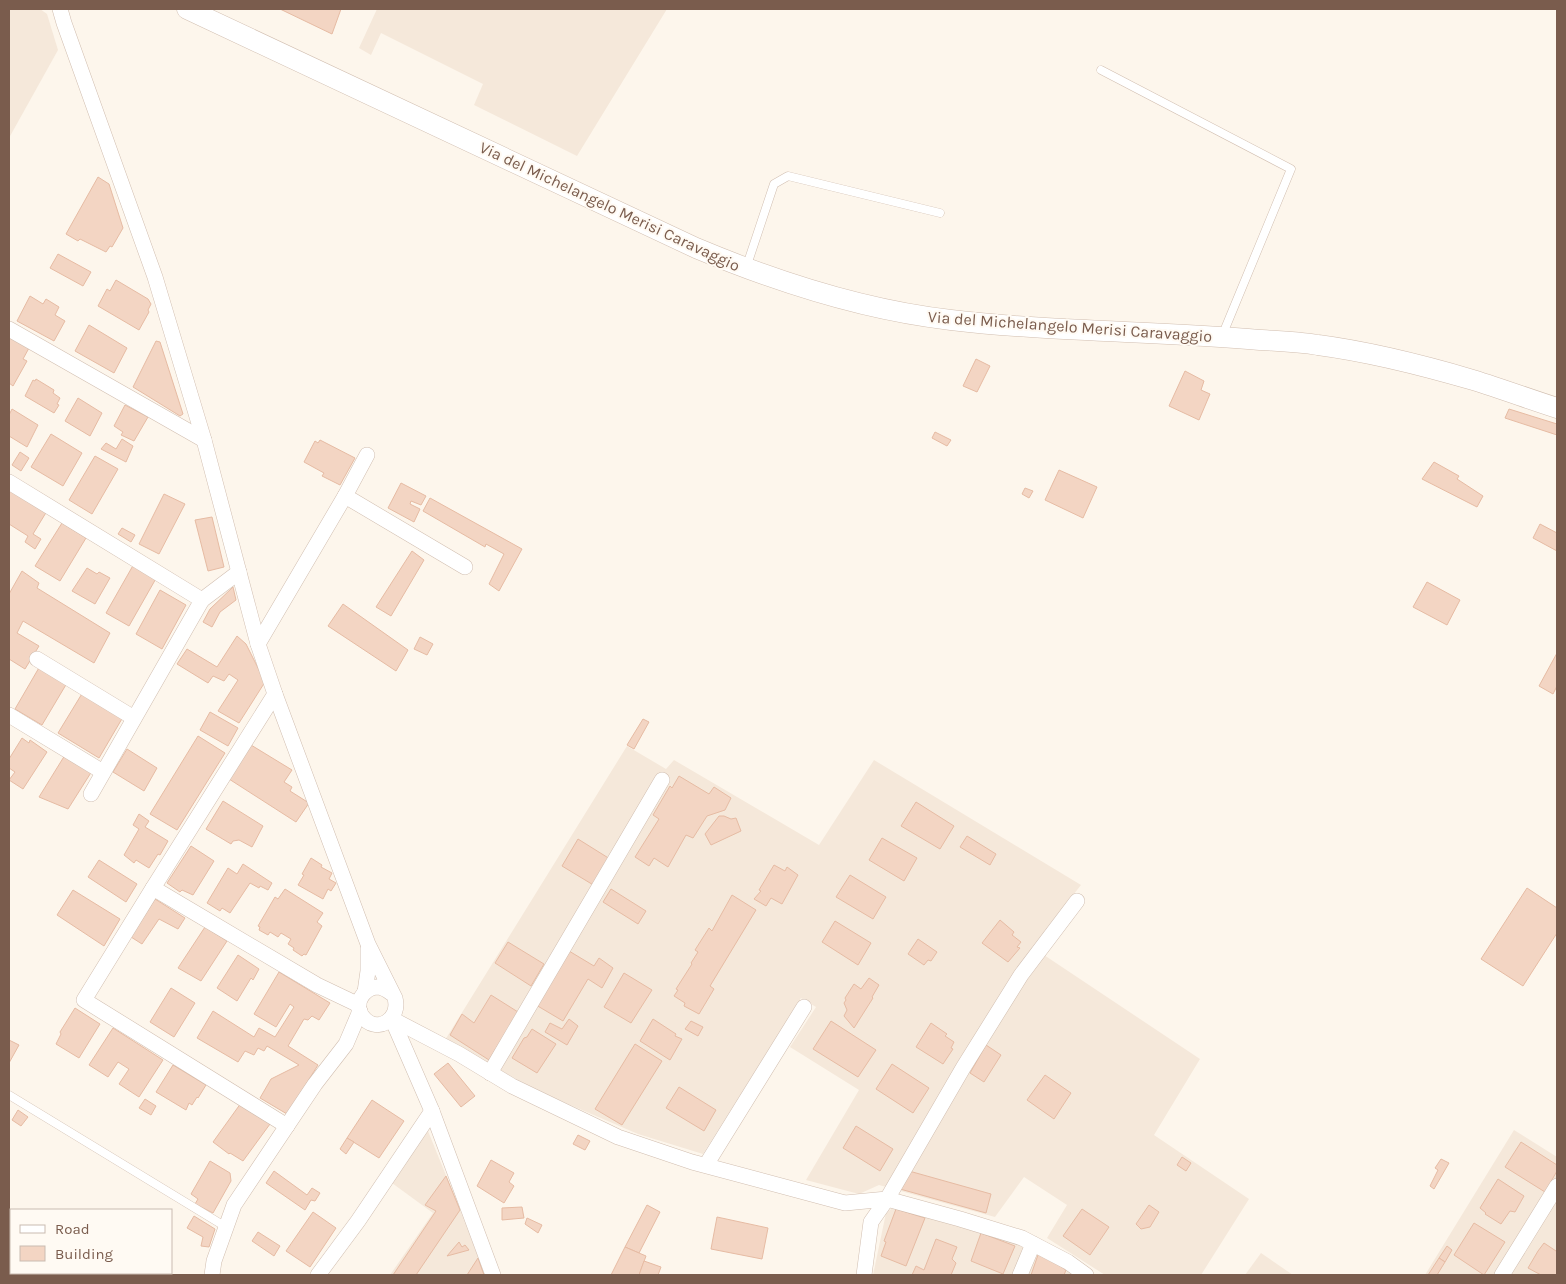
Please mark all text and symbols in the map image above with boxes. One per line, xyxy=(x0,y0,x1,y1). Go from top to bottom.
street label: Via del Michelangelo Merisi Caravaggio xyxy=(477,138,743,275)
street label: Via del Michelangelo Merisi Caravaggio xyxy=(927,307,1213,346)
legend xyxy=(10,1209,172,1274)
text: Road xyxy=(55,1220,90,1238)
text: Building xyxy=(55,1245,113,1263)

